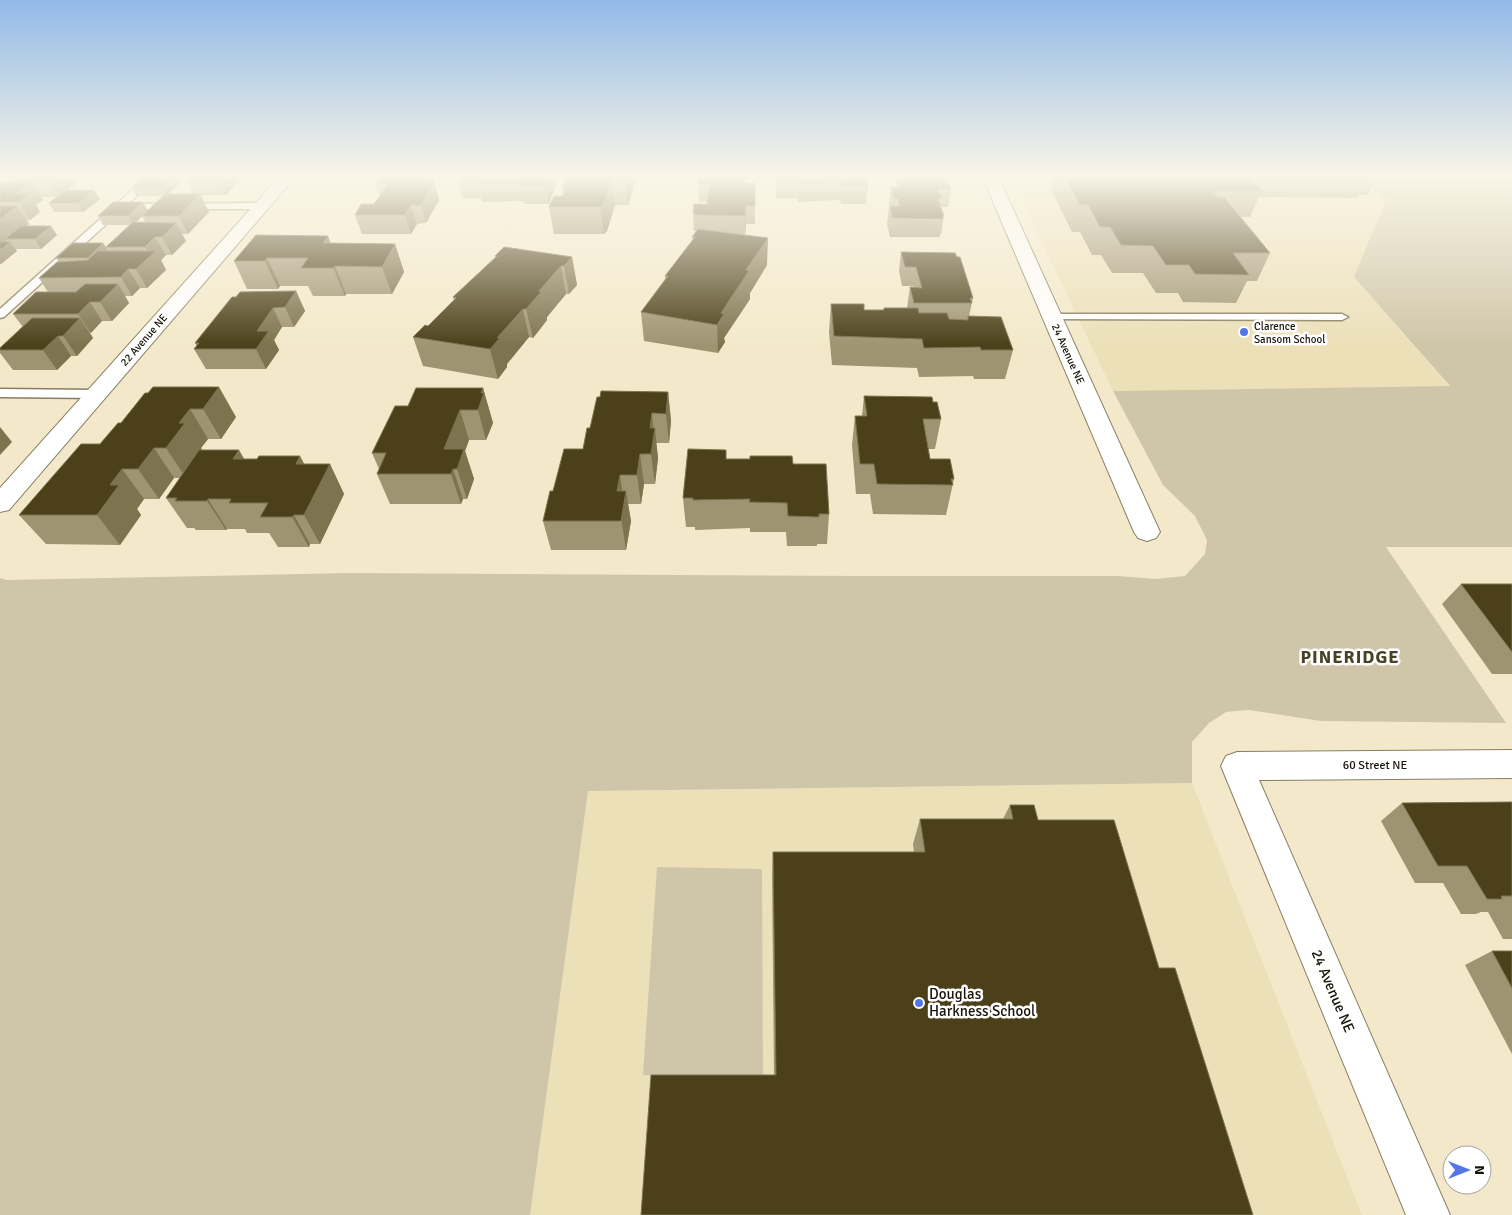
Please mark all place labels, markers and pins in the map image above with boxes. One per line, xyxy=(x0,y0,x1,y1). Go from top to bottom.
place label: Clarence Sansom School xyxy=(1254,320,1325,346)
marker: Clarence Sansom School xyxy=(1238,326,1250,338)
place label: Douglas Harkness School xyxy=(929,985,1035,1020)
marker: Douglas Harkness School xyxy=(913,997,925,1009)

